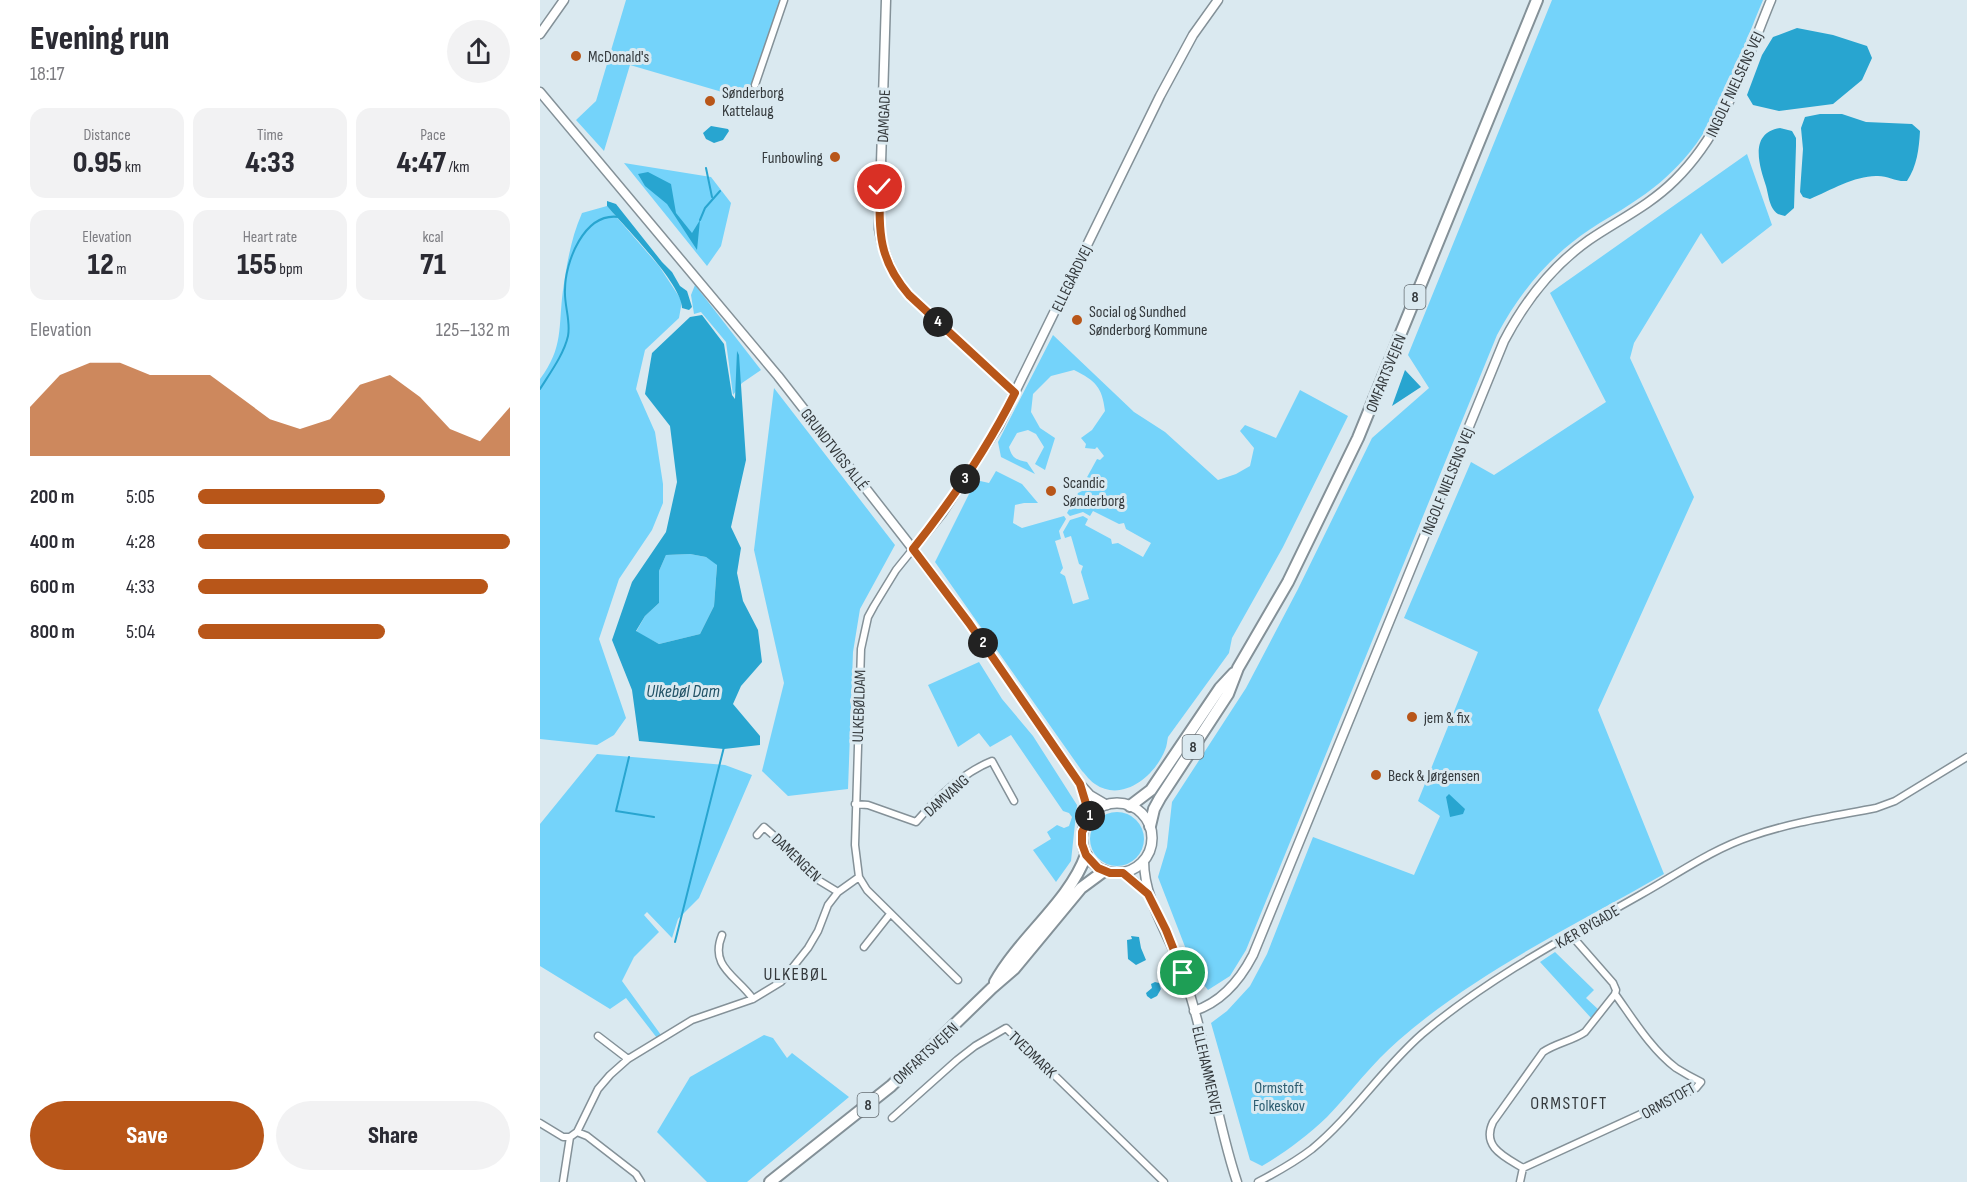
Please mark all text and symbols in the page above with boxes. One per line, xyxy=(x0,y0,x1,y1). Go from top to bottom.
text: Evening run xyxy=(30,19,170,59)
button: share xyxy=(447,20,510,83)
street label: INGOLF NIELSENS VEJ xyxy=(1703,29,1768,140)
place label: McDonald's xyxy=(588,48,650,67)
marker: McDonald's xyxy=(569,49,583,63)
text: 18:17 xyxy=(30,62,65,86)
place label: Sønderborg Kattelaug xyxy=(722,84,784,121)
street label: DAMGADE xyxy=(874,89,895,143)
marker: Sønderborg Kattelaug xyxy=(703,94,717,108)
text: Distance xyxy=(83,126,131,145)
text: Time xyxy=(257,126,283,145)
text: Pace xyxy=(420,126,446,145)
text: 0.95 xyxy=(73,145,122,181)
text: 4:33 xyxy=(245,145,295,181)
text: 4:47 xyxy=(397,145,446,181)
place label: Funbowling xyxy=(762,149,823,168)
marker: Funbowling xyxy=(828,150,842,164)
text: km xyxy=(122,158,141,177)
text: /km xyxy=(446,158,469,177)
pin xyxy=(854,161,905,212)
icon: check xyxy=(863,170,896,203)
text: Elevation xyxy=(82,228,132,247)
text: Heart rate xyxy=(243,228,297,247)
text: kcal xyxy=(422,228,444,247)
street label: ELLEGÅRDVEJ xyxy=(1048,242,1097,315)
text: 12 xyxy=(88,247,114,283)
text: 155 xyxy=(237,247,277,283)
text: 71 xyxy=(420,247,446,283)
text: m xyxy=(114,260,126,279)
text: bpm xyxy=(277,260,303,279)
road number: 8 xyxy=(1404,285,1426,309)
place label: Social og Sundhed Sønderborg Kommune xyxy=(1089,303,1208,340)
pin: 4 xyxy=(923,307,953,337)
text: 4 xyxy=(934,312,942,331)
marker: Social og Sundhed Sønderborg Kommune xyxy=(1070,313,1084,327)
text: Elevation xyxy=(30,318,92,342)
text: 125–132 m xyxy=(436,318,510,342)
street label: OMFARTSVEJEN xyxy=(1362,332,1411,415)
street label: GRUNDTVIGS ALLÉ xyxy=(796,405,872,495)
street label: INGOLF NIELSENS VEJ xyxy=(1418,425,1479,538)
pin: 3 xyxy=(950,464,980,494)
text: 3 xyxy=(961,469,969,488)
place label: Scandic Sønderborg xyxy=(1063,474,1125,511)
marker: Scandic Sønderborg xyxy=(1044,484,1058,498)
text: 200 m xyxy=(30,485,74,509)
text: 5:05 xyxy=(126,485,155,509)
text: 400 m xyxy=(30,530,75,554)
text: 4:28 xyxy=(126,530,155,554)
text: 600 m xyxy=(30,575,75,599)
text: 4:33 xyxy=(126,575,155,599)
text: 800 m xyxy=(30,620,75,644)
text: 5:04 xyxy=(126,620,155,644)
pin: 2 xyxy=(968,628,998,658)
text: 2 xyxy=(979,633,987,652)
street label: ULKEBØLDAM xyxy=(849,669,870,743)
water label: Ulkebøl Dam xyxy=(646,681,720,702)
place label: jem & fix xyxy=(1423,709,1470,728)
marker: jem & fix xyxy=(1405,710,1419,724)
road number: 8 xyxy=(1182,735,1204,759)
place label: Beck & Jørgensen xyxy=(1388,767,1480,786)
marker: Beck & Jørgensen xyxy=(1369,768,1383,782)
street label: DAMVANG xyxy=(921,771,973,821)
pin: 1 xyxy=(1075,801,1105,831)
text: 1 xyxy=(1087,806,1093,825)
street label: DAMENGEN xyxy=(767,830,825,886)
street label: KÆR BYGADE xyxy=(1553,902,1623,953)
pin xyxy=(1157,947,1208,998)
icon: arrive xyxy=(1166,956,1199,989)
district label: ULKEBØL xyxy=(763,964,829,985)
street label: OMFARTSVEJEN xyxy=(889,1019,963,1089)
street label: ELLEHAMMERVEJ xyxy=(1187,1024,1226,1116)
street label: TVEDMARK xyxy=(1004,1028,1060,1083)
park label: Ormstoft Folkeskov xyxy=(1253,1079,1305,1116)
street label: ORMSTOFT xyxy=(1639,1079,1699,1124)
road number: 8 xyxy=(858,1093,878,1117)
district label: ORMSTOFT xyxy=(1530,1093,1608,1114)
button: Save xyxy=(30,1101,264,1170)
button: Share xyxy=(276,1101,510,1170)

